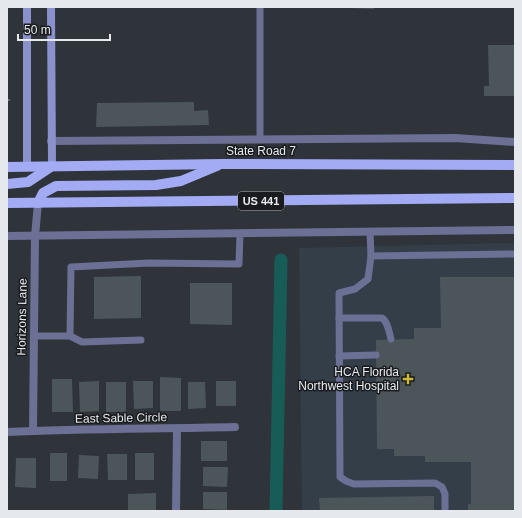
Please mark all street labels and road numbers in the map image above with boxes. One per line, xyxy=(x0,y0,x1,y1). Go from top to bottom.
street label: State Road 7 xyxy=(226,144,296,158)
road number: US 441 xyxy=(238,192,284,210)
street label: Horizons Lane xyxy=(14,278,30,356)
street label: East Sable Circle xyxy=(75,410,167,426)

